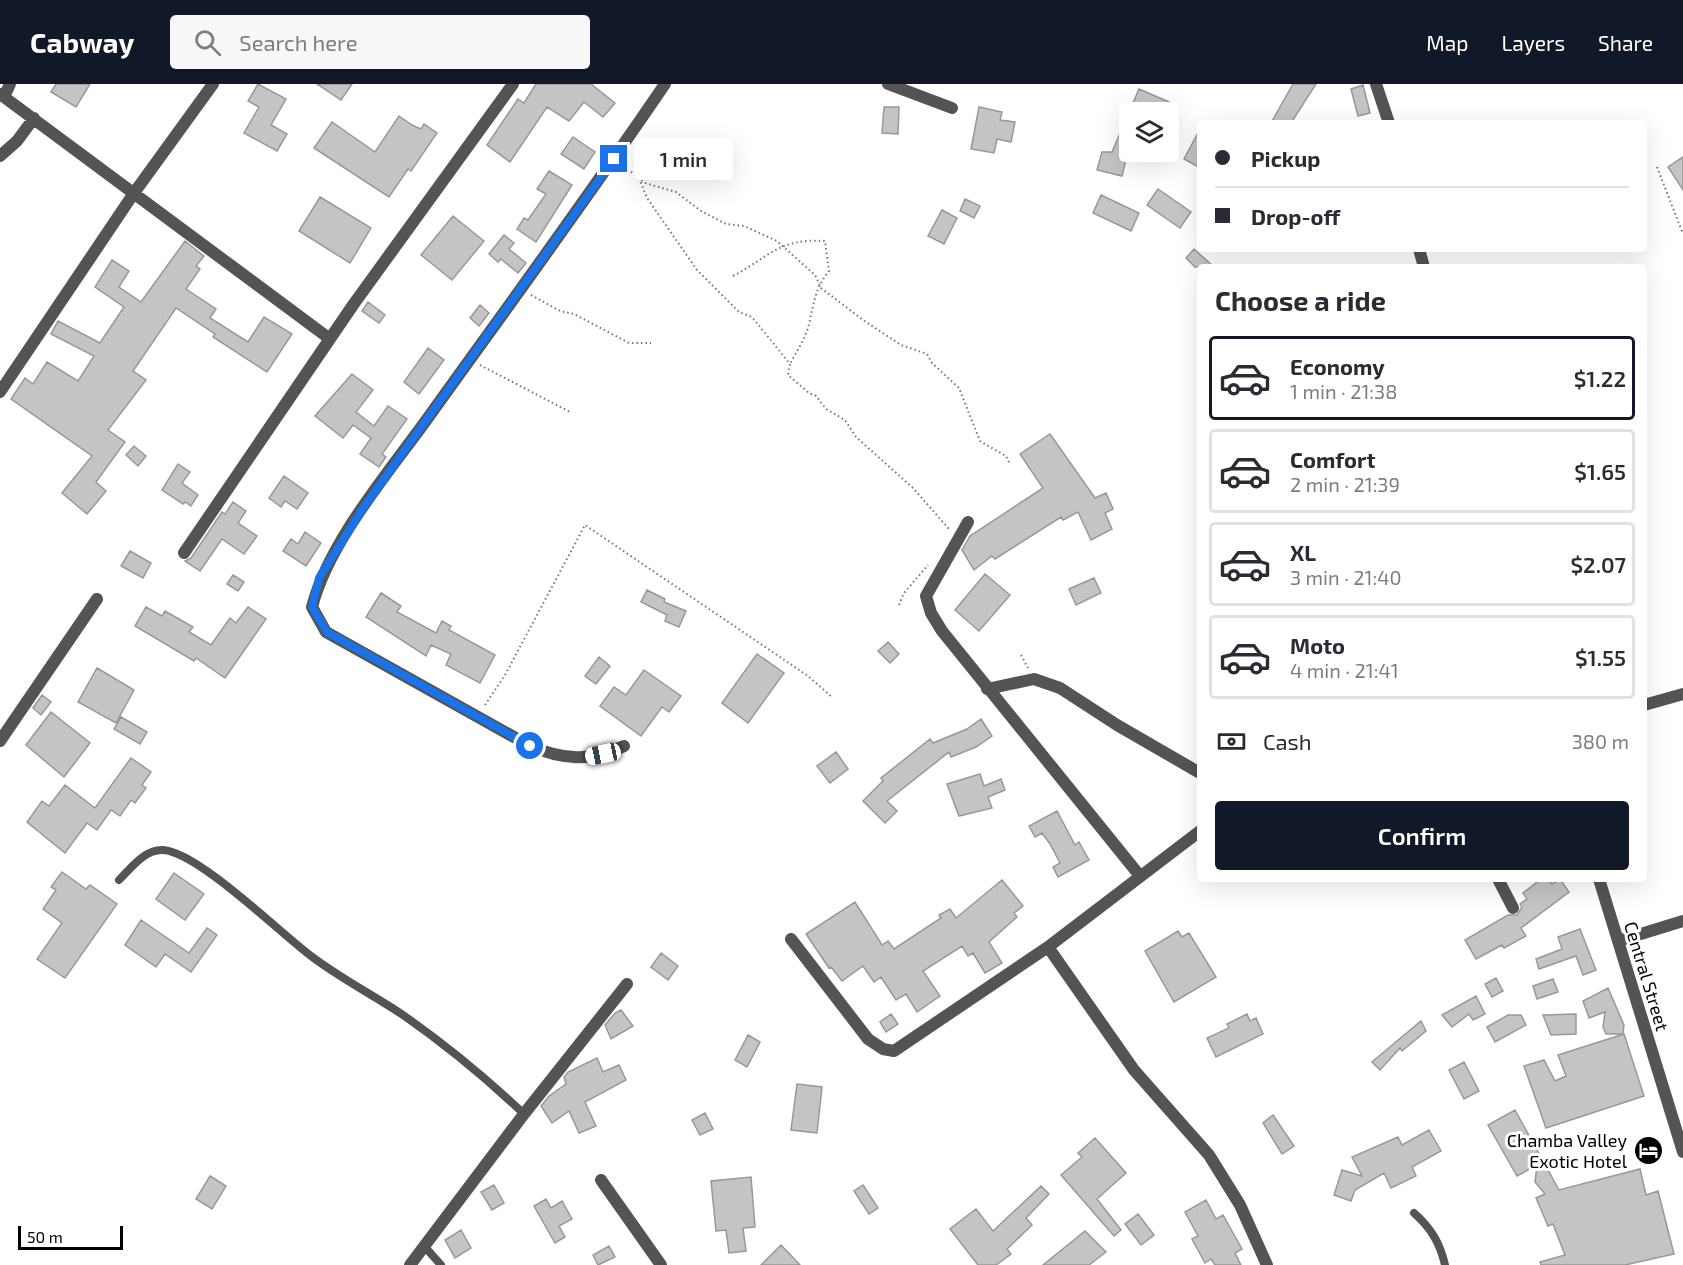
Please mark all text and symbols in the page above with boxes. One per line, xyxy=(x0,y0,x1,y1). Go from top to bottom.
search box xyxy=(170,15,590,69)
text: Cabway xyxy=(30,25,134,59)
icon: search xyxy=(191,26,224,59)
text: Search here xyxy=(239,29,357,55)
text: Map xyxy=(1426,30,1468,55)
text: Layers xyxy=(1501,30,1565,55)
text: Share xyxy=(1598,30,1653,55)
map controls xyxy=(1119,102,1179,162)
button: layers xyxy=(1119,102,1179,162)
callout: 1 min xyxy=(635,138,734,180)
route end xyxy=(600,145,627,172)
text: Pickup xyxy=(1251,145,1320,171)
text: 1 min xyxy=(660,147,707,171)
text: Drop-off xyxy=(1251,203,1340,229)
text: Choose a ride xyxy=(1215,284,1386,316)
icon: car xyxy=(1218,351,1272,405)
text: Economy xyxy=(1290,353,1385,379)
text: $1.22 xyxy=(1574,365,1626,391)
text: 1 min · 21:38 xyxy=(1290,379,1397,403)
icon: car xyxy=(1218,444,1272,498)
text: Comfort xyxy=(1290,446,1375,472)
text: $1.65 xyxy=(1574,458,1626,484)
text: 2 min · 21:39 xyxy=(1290,472,1400,496)
icon: car xyxy=(1218,537,1272,591)
text: XL xyxy=(1290,539,1316,565)
text: $2.07 xyxy=(1570,551,1626,577)
text: 3 min · 21:40 xyxy=(1290,565,1402,589)
icon: car xyxy=(1218,630,1272,684)
text: Moto xyxy=(1290,632,1345,658)
text: $1.55 xyxy=(1575,644,1626,670)
text: 4 min · 21:41 xyxy=(1290,658,1399,682)
icon: cash xyxy=(1215,725,1248,758)
text: Cash xyxy=(1263,728,1312,754)
text: 380 m xyxy=(1572,729,1629,753)
route start xyxy=(516,732,543,759)
car xyxy=(584,741,622,767)
button: Confirm xyxy=(1215,801,1629,870)
street label: Central Street xyxy=(1620,919,1674,1034)
place label: Chamba Valley Exotic Hotel xyxy=(1507,1129,1628,1172)
hotel icon: Chamba Valley Exotic Hotel xyxy=(1632,1134,1664,1166)
scale bar xyxy=(18,1223,123,1250)
text: 50 m xyxy=(27,1227,63,1246)

